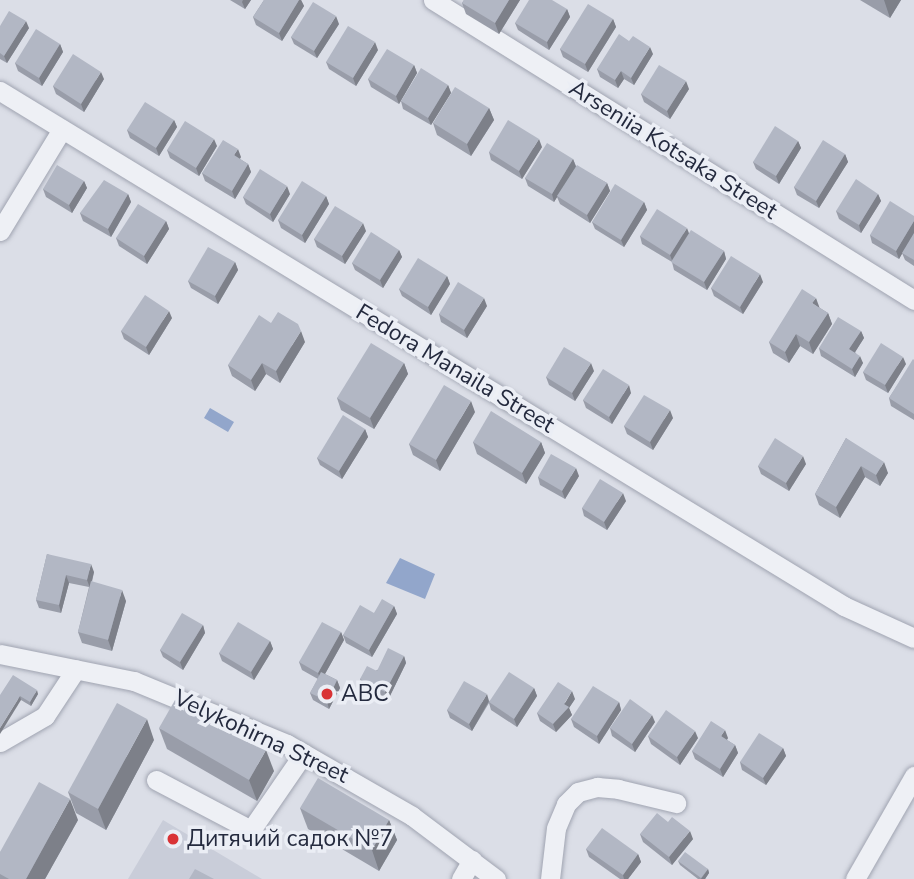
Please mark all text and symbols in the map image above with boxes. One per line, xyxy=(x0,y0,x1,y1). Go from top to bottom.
street label: Arseniia Kotsaka Street xyxy=(564,75,782,225)
street label: Fedora Manaila Street xyxy=(351,299,559,439)
place label: АВС xyxy=(341,680,389,708)
street label: Velykohirna Street xyxy=(169,684,353,790)
marker: АВС xyxy=(319,686,335,702)
place label: Дитячий садок №7 xyxy=(187,825,393,853)
marker: Дитячий садок №7 xyxy=(165,831,181,847)

